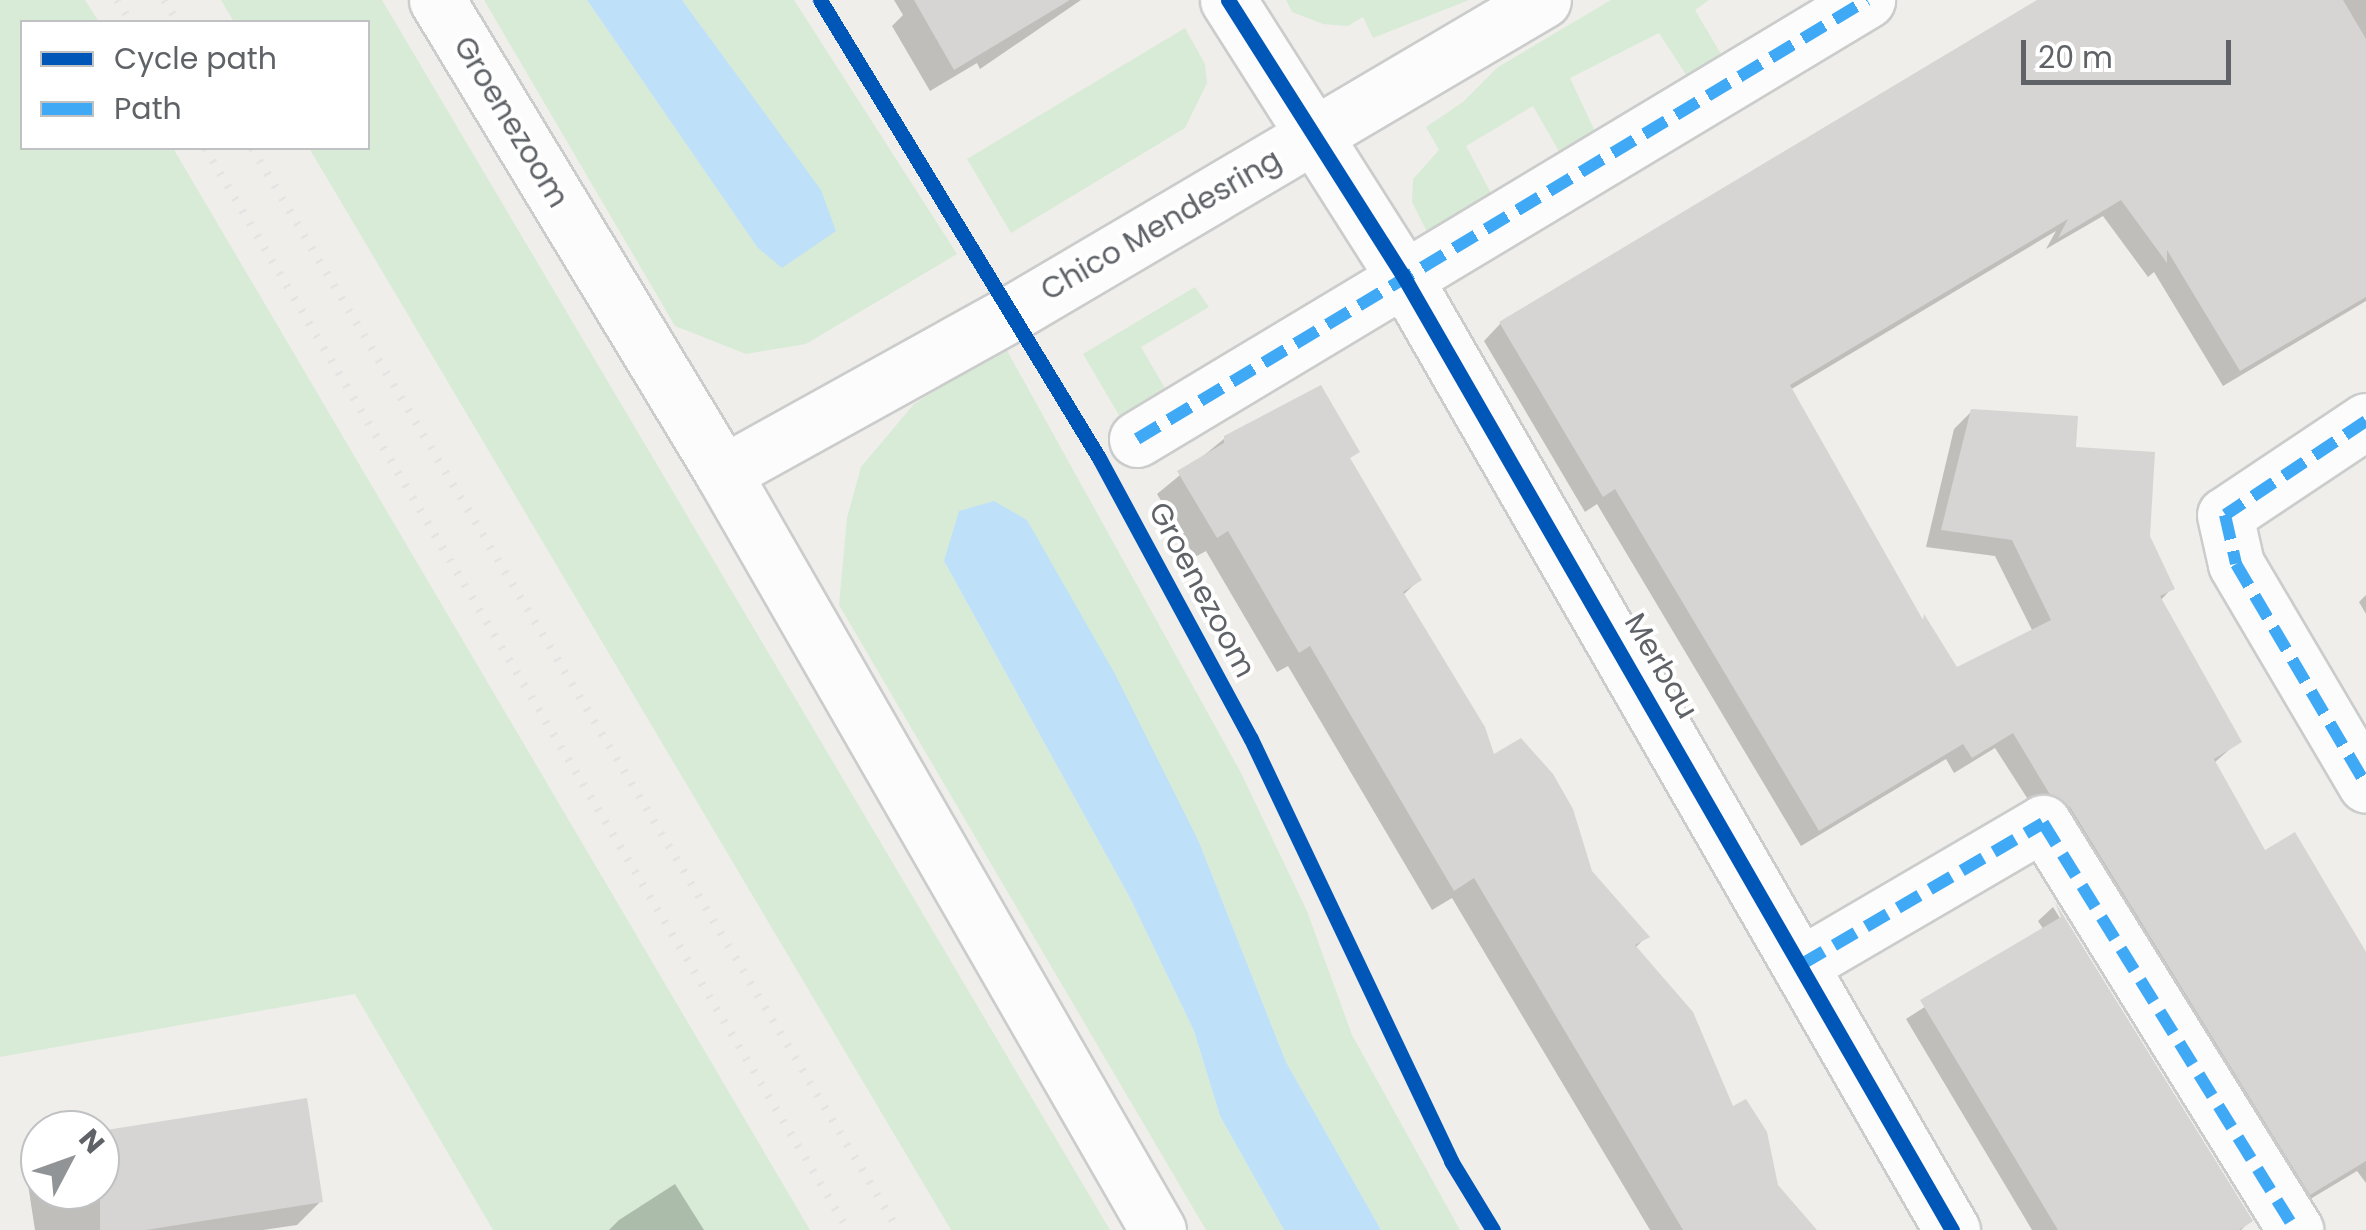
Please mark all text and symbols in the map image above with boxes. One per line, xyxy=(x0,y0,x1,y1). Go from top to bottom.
legend xyxy=(20,20,370,150)
scale bar xyxy=(2026,20,2236,82)
street label: Groenezoom xyxy=(446,30,576,214)
text: 20 m xyxy=(2038,36,2113,79)
text: Cycle path xyxy=(114,37,277,80)
text: Path xyxy=(114,87,182,130)
street label: Chico Mendesring xyxy=(1034,142,1288,308)
street label: Groenezoom xyxy=(1141,496,1263,684)
street label: Merbau xyxy=(1617,607,1705,725)
north arrow xyxy=(20,1110,120,1210)
text: N xyxy=(70,1121,113,1162)

